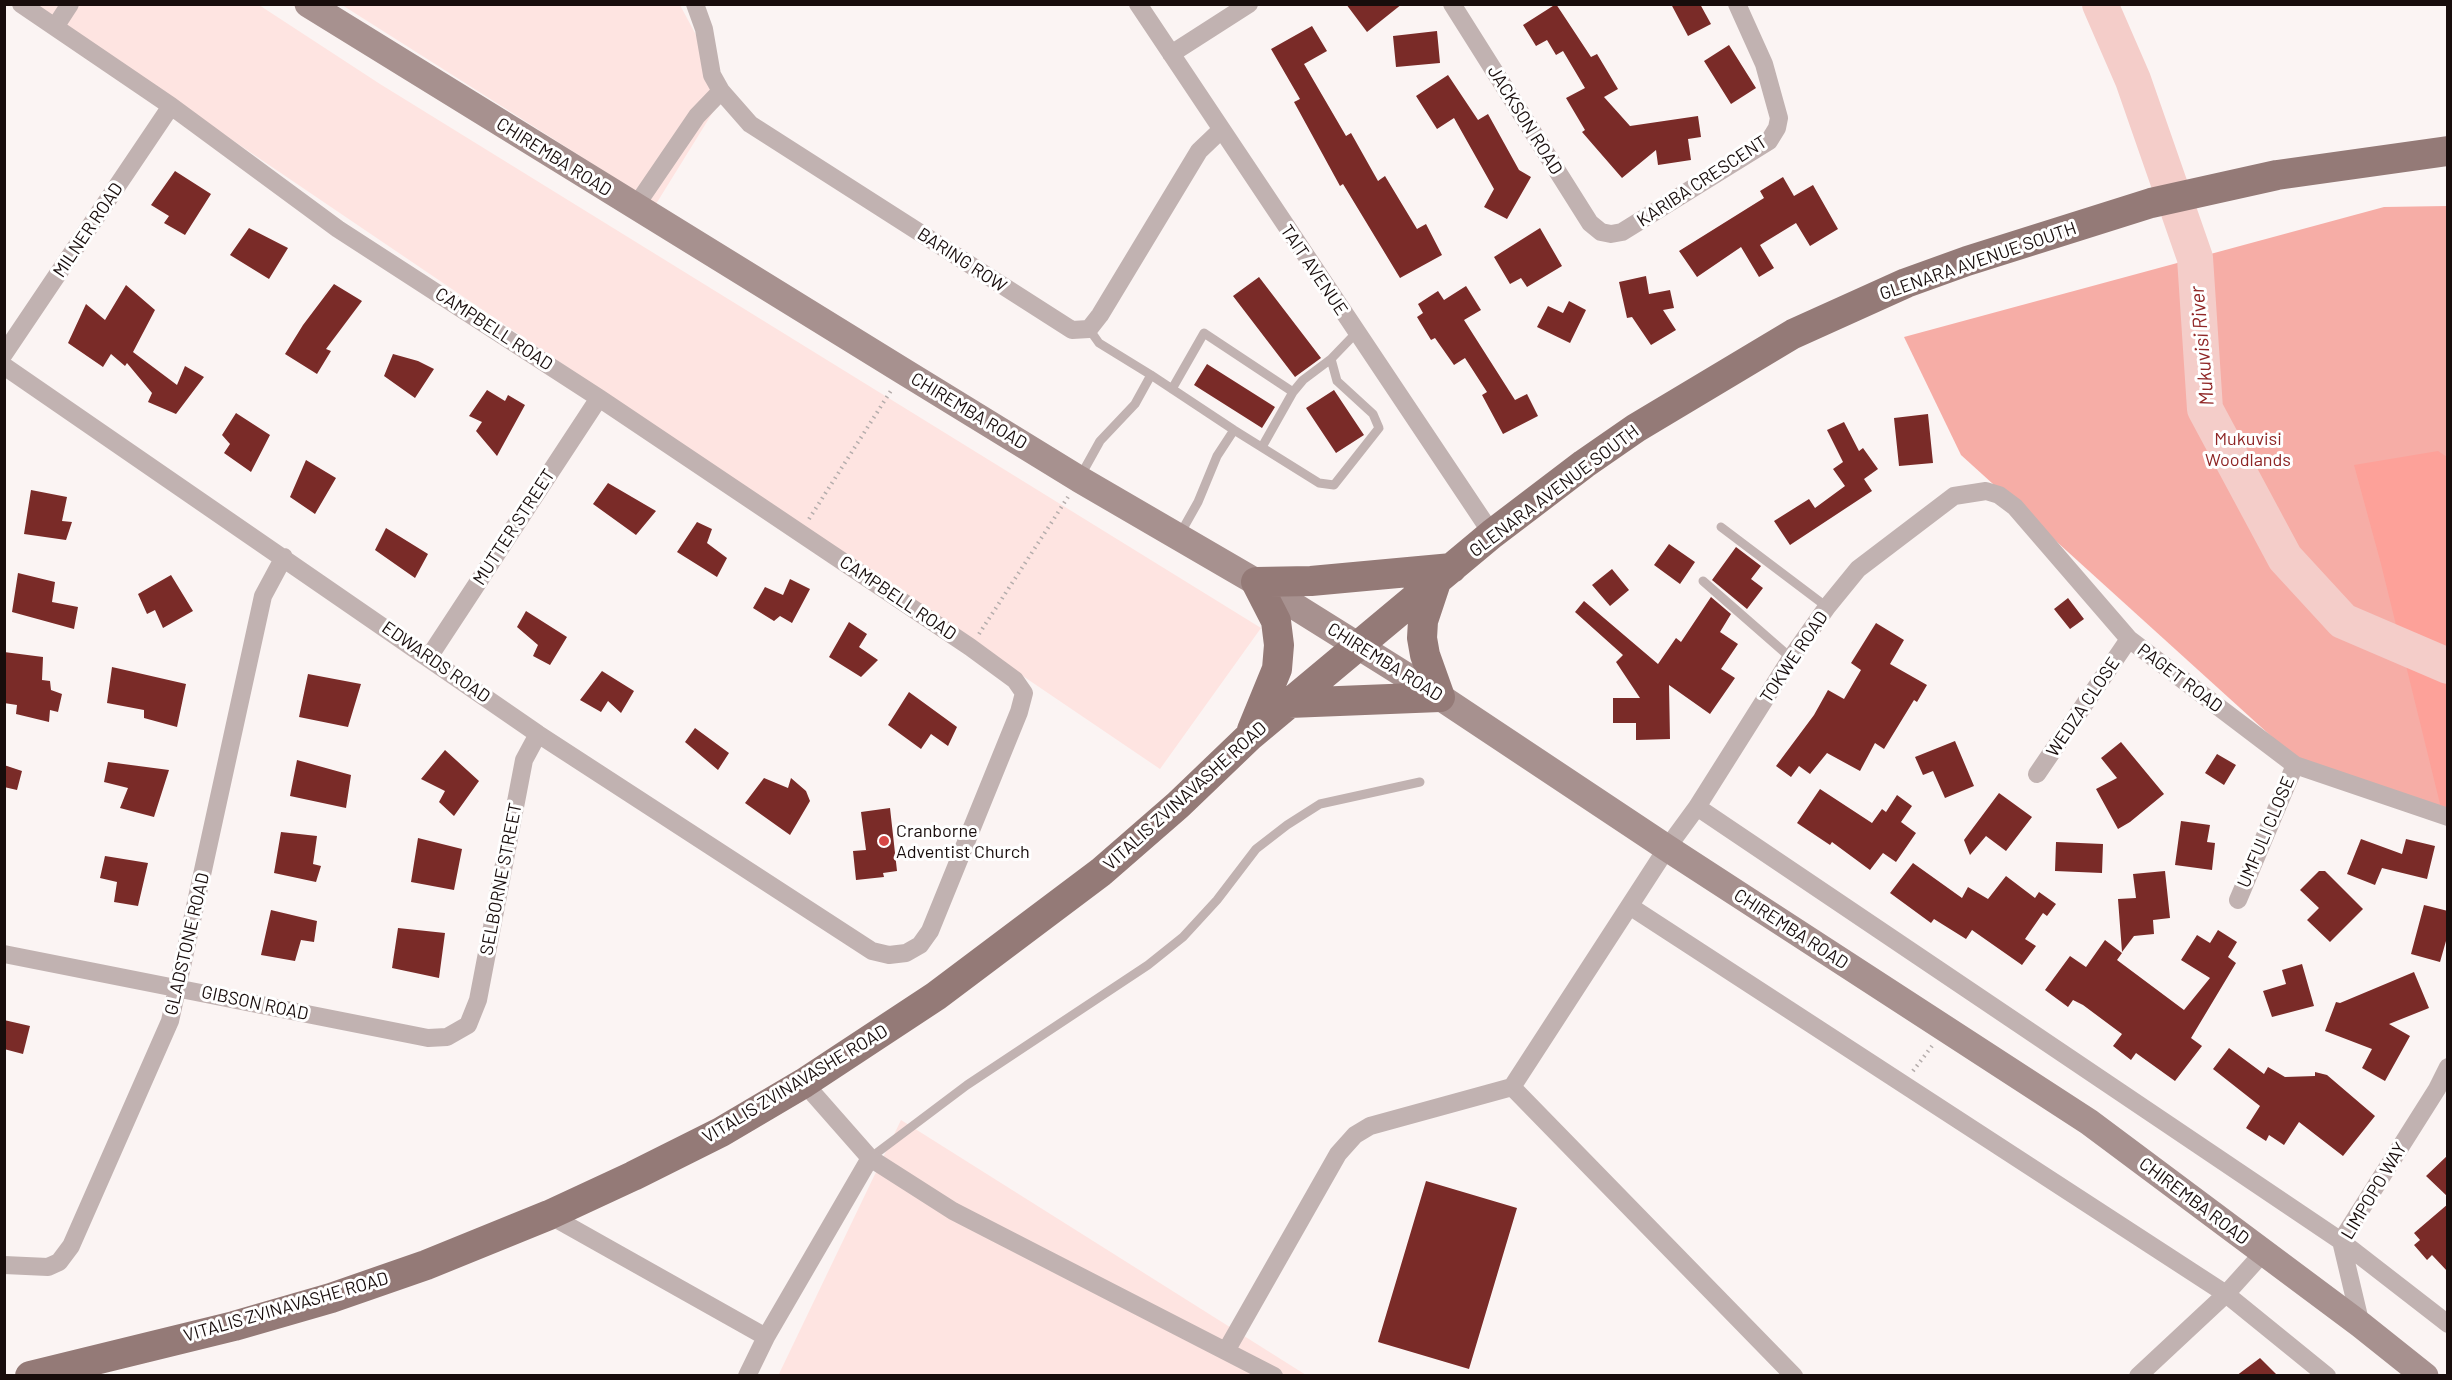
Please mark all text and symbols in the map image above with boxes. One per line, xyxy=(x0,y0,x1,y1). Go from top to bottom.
street label: JACKSON ROAD xyxy=(1483,62,1567,178)
street label: CHIREMBA ROAD xyxy=(492,113,616,201)
street label: KARIBA CRESCENT xyxy=(1633,131,1771,231)
street label: MILNER ROAD xyxy=(48,179,128,281)
street label: GLENARA AVENUE SOUTH xyxy=(1877,217,2079,305)
street label: TAIT AVENUE xyxy=(1276,221,1352,319)
street label: BARING ROW xyxy=(913,223,1011,297)
street label: CAMPBELL ROAD xyxy=(431,283,557,375)
water label: Mukuvisi River xyxy=(2185,285,2219,407)
street label: CHIREMBA ROAD xyxy=(907,368,1031,454)
street label: GLENARA AVENUE SOUTH xyxy=(1465,420,1643,562)
park label: Mukuvisi Woodlands xyxy=(2205,428,2291,470)
street label: MUTTER STREET xyxy=(468,465,560,589)
street label: CAMPBELL ROAD xyxy=(836,551,960,645)
street label: TOKWE ROAD xyxy=(1755,607,1833,707)
street label: EDWARDS ROAD xyxy=(378,617,494,707)
street label: CHIREMBA ROAD xyxy=(1323,618,1447,706)
street label: PAGET ROAD xyxy=(2133,639,2227,717)
street label: WEDZA CLOSE xyxy=(2042,653,2124,761)
street label: VITALIS ZVINAVASHE ROAD xyxy=(1099,717,1271,875)
street label: UMFULI CLOSE xyxy=(2233,773,2299,891)
street label: SELBORNE STREET xyxy=(476,801,526,957)
place label: Cranborne Adventist Church xyxy=(896,820,1030,862)
marker: Cranborne Adventist Church xyxy=(877,834,891,848)
street label: GLADSTONE ROAD xyxy=(160,871,214,1017)
street label: CHIREMBA ROAD xyxy=(1730,884,1852,974)
street label: GIBSON ROAD xyxy=(200,981,310,1025)
street label: VITALIS ZVINAVASHE ROAD xyxy=(699,1020,891,1148)
street label: LIMPOPO WAY xyxy=(2337,1139,2411,1243)
street label: CHIREMBA ROAD xyxy=(2135,1153,2253,1249)
street label: VITALIS ZVINAVASHE ROAD xyxy=(181,1267,391,1347)

